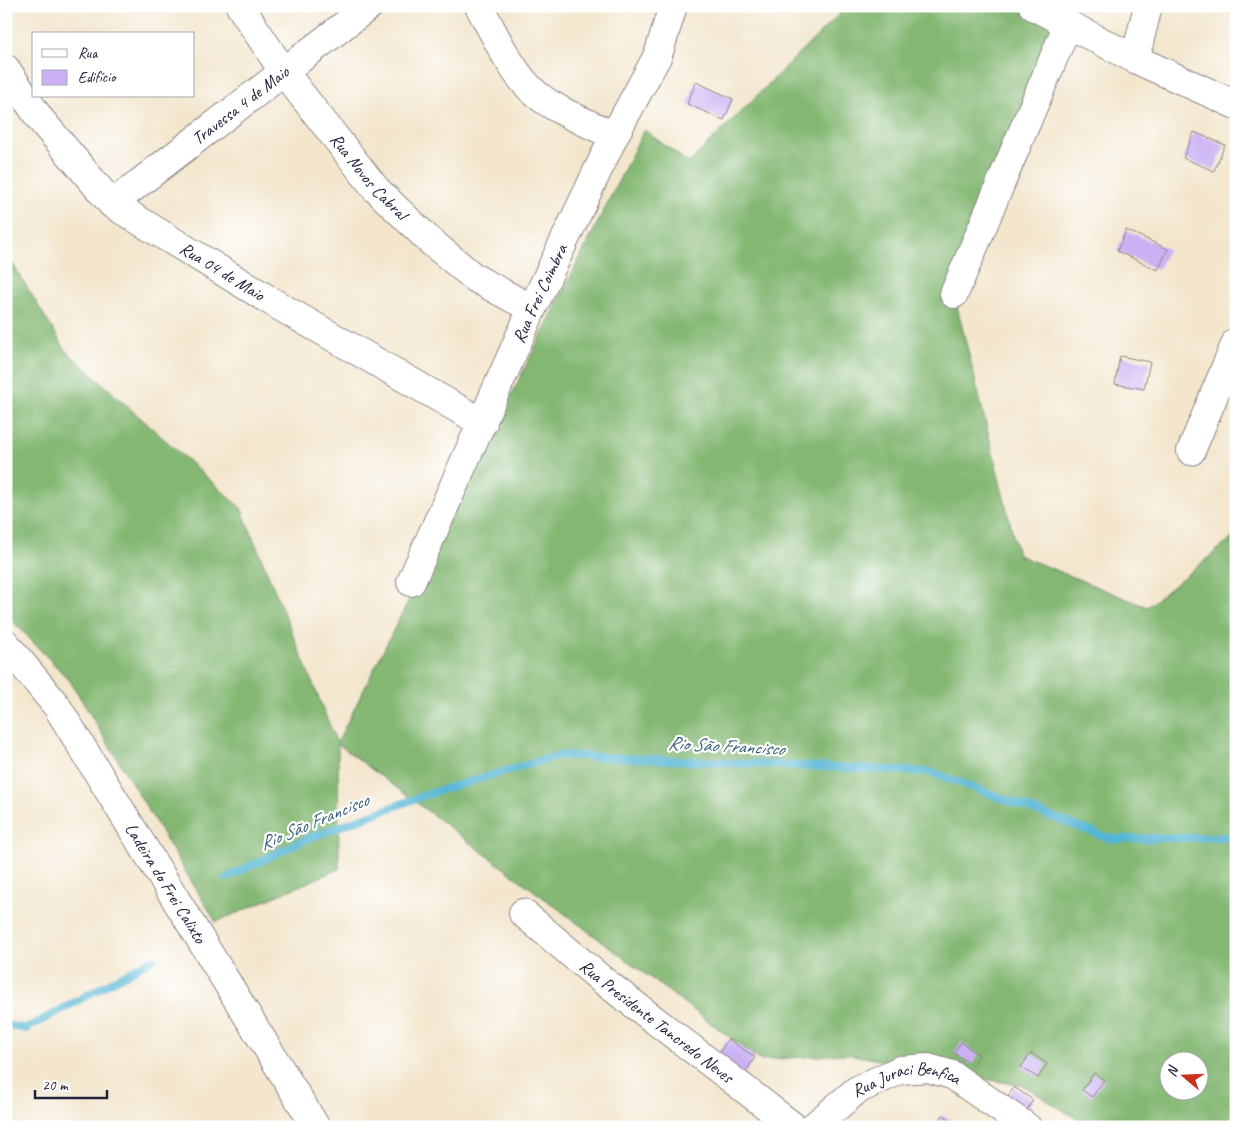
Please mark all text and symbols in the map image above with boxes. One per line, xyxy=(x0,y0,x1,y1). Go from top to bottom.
legend xyxy=(32,32,195,98)
text: Rua xyxy=(78,44,98,63)
street label: Travessa 4 de Maio xyxy=(187,60,295,149)
text: Edifício xyxy=(78,68,117,87)
street label: Rua Novos Cabral xyxy=(325,129,414,226)
street label: Rua 04 de Maio xyxy=(176,237,270,306)
street label: Rua Frei Coimbra xyxy=(507,239,573,346)
water label: Rio São Francisco xyxy=(668,731,787,761)
water label: Rio São Francisco xyxy=(256,787,374,856)
street label: Ladeira do Frei Calixto xyxy=(120,819,212,949)
street label: Rua Presidente Tancredo Neves xyxy=(575,955,739,1089)
north arrow xyxy=(1160,1050,1210,1100)
street label: Rua Juraci Benfica xyxy=(848,1057,967,1102)
text: N xyxy=(1163,1063,1182,1079)
scale bar xyxy=(35,1068,108,1100)
text: 20 m xyxy=(42,1076,69,1095)

